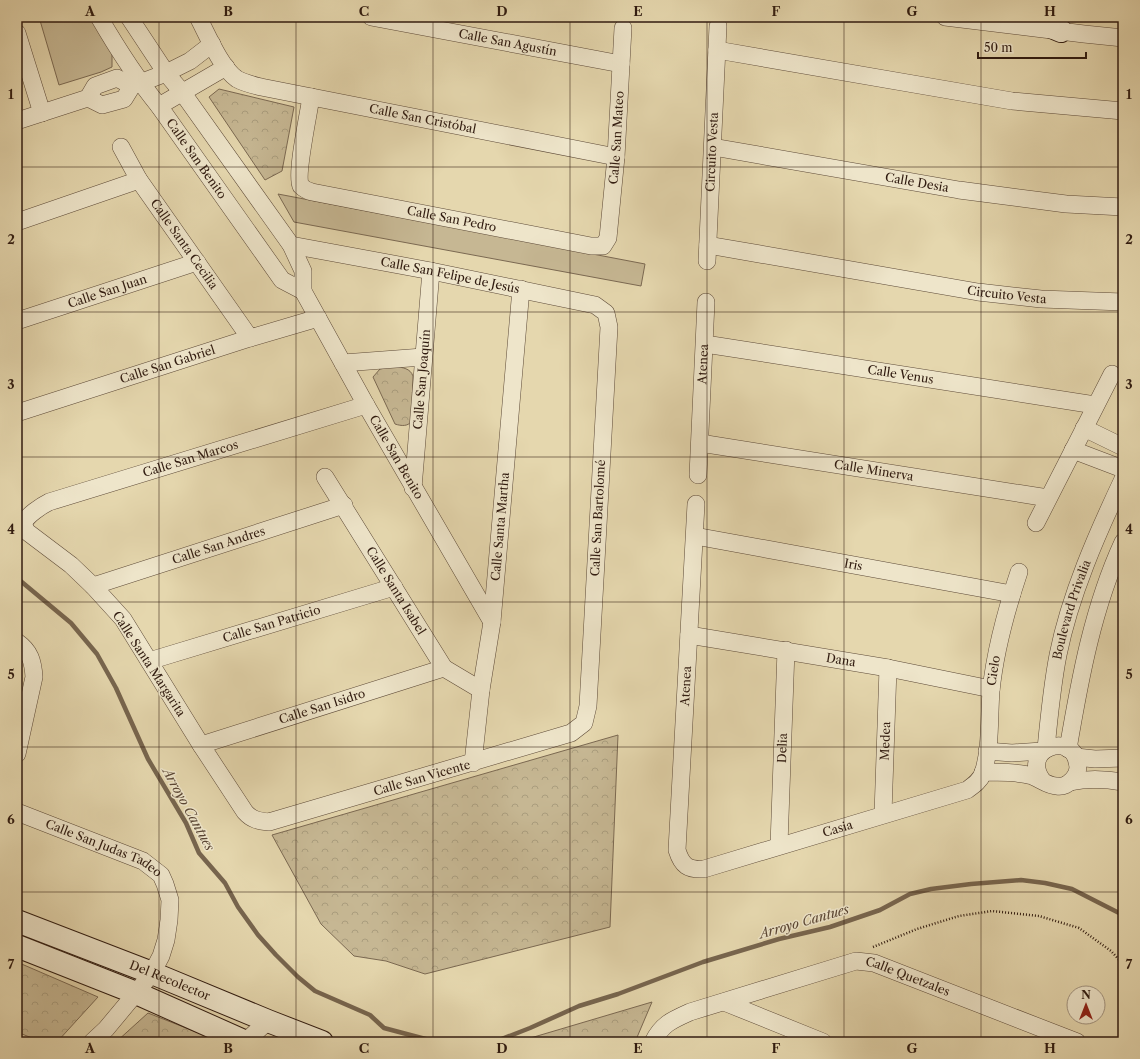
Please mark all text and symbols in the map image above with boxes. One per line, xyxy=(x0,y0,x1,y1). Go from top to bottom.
text: A xyxy=(84,3,96,19)
text: B xyxy=(223,3,233,19)
text: C xyxy=(359,3,369,19)
text: D xyxy=(496,3,508,19)
text: E xyxy=(633,3,643,19)
text: F xyxy=(772,3,781,19)
text: G xyxy=(906,3,918,19)
text: H xyxy=(1044,3,1056,19)
street label: Calle San Agustín xyxy=(457,26,559,59)
scale bar xyxy=(978,34,1086,60)
text: 50 m xyxy=(984,40,1013,55)
text: 1 xyxy=(8,86,14,102)
text: 1 xyxy=(1126,86,1132,102)
street label: Calle San Mateo xyxy=(605,91,627,185)
street label: Calle San Cristóbal xyxy=(368,101,478,136)
street label: Circuito Vesta xyxy=(702,111,721,192)
street label: Calle San Benito xyxy=(163,115,230,201)
street label: Calle Desia xyxy=(884,169,951,195)
street label: Calle Santa Cecilia xyxy=(148,196,222,292)
street label: Calle San Pedro xyxy=(406,203,498,235)
text: 2 xyxy=(7,231,15,247)
text: 2 xyxy=(1125,231,1133,247)
street label: Calle San Felipe de Jesús xyxy=(380,254,521,296)
street label: Calle San Juan xyxy=(66,271,149,311)
street label: Circuito Vesta xyxy=(966,282,1047,306)
street label: Calle San Joaquín xyxy=(410,328,433,430)
street label: Calle San Gabriel xyxy=(118,342,217,386)
street label: Atenea xyxy=(694,343,711,386)
street label: Calle Venus xyxy=(867,362,935,387)
text: 3 xyxy=(7,376,15,392)
text: 3 xyxy=(1125,376,1133,392)
street label: Calle San Benito xyxy=(366,412,427,502)
street label: Calle San Marcos xyxy=(141,437,240,480)
street label: Calle Minerva xyxy=(833,456,915,484)
street label: Calle San Bartolomé xyxy=(587,459,608,577)
street label: Calle Santa Martha xyxy=(488,471,512,582)
text: 4 xyxy=(7,521,15,537)
text: 4 xyxy=(1125,521,1133,537)
street label: Calle San Andres xyxy=(170,523,267,567)
street label: Calle Santa Isabel xyxy=(363,544,430,638)
street label: Iris xyxy=(843,555,864,574)
street label: Boulevard Privalia xyxy=(1049,557,1094,661)
street label: Calle San Patricio xyxy=(221,602,322,645)
street label: Calle Santa Margarita xyxy=(110,608,189,720)
street label: Dana xyxy=(825,650,858,670)
street label: Cielo xyxy=(984,654,1003,687)
street label: Atenea xyxy=(677,665,694,707)
text: 5 xyxy=(7,666,15,682)
text: 5 xyxy=(1125,666,1133,682)
street label: Calle San Isidro xyxy=(277,685,367,727)
street label: Medea xyxy=(877,721,893,761)
street label: Delia xyxy=(774,732,790,763)
street label: Calle San Vicente xyxy=(372,756,472,799)
water label: Arroyo Cantues xyxy=(159,763,219,854)
text: 6 xyxy=(7,811,15,827)
text: 6 xyxy=(1125,811,1133,827)
street label: Calle San Judas Tadeo xyxy=(43,816,165,880)
street label: Casia xyxy=(821,817,855,840)
water label: Arroyo Cantues xyxy=(755,900,851,942)
street label: Calle Quetzales xyxy=(865,954,952,999)
text: 7 xyxy=(8,956,15,972)
text: 7 xyxy=(1126,956,1133,972)
street label: Del Recolector xyxy=(128,957,213,1003)
north arrow xyxy=(1066,985,1106,1025)
text: N xyxy=(1081,988,1091,1002)
text: A xyxy=(84,1040,96,1056)
text: B xyxy=(223,1040,233,1056)
text: C xyxy=(359,1040,369,1056)
text: D xyxy=(496,1040,508,1056)
text: E xyxy=(633,1040,643,1056)
text: F xyxy=(772,1040,781,1056)
text: G xyxy=(906,1040,918,1056)
text: H xyxy=(1044,1040,1056,1056)

